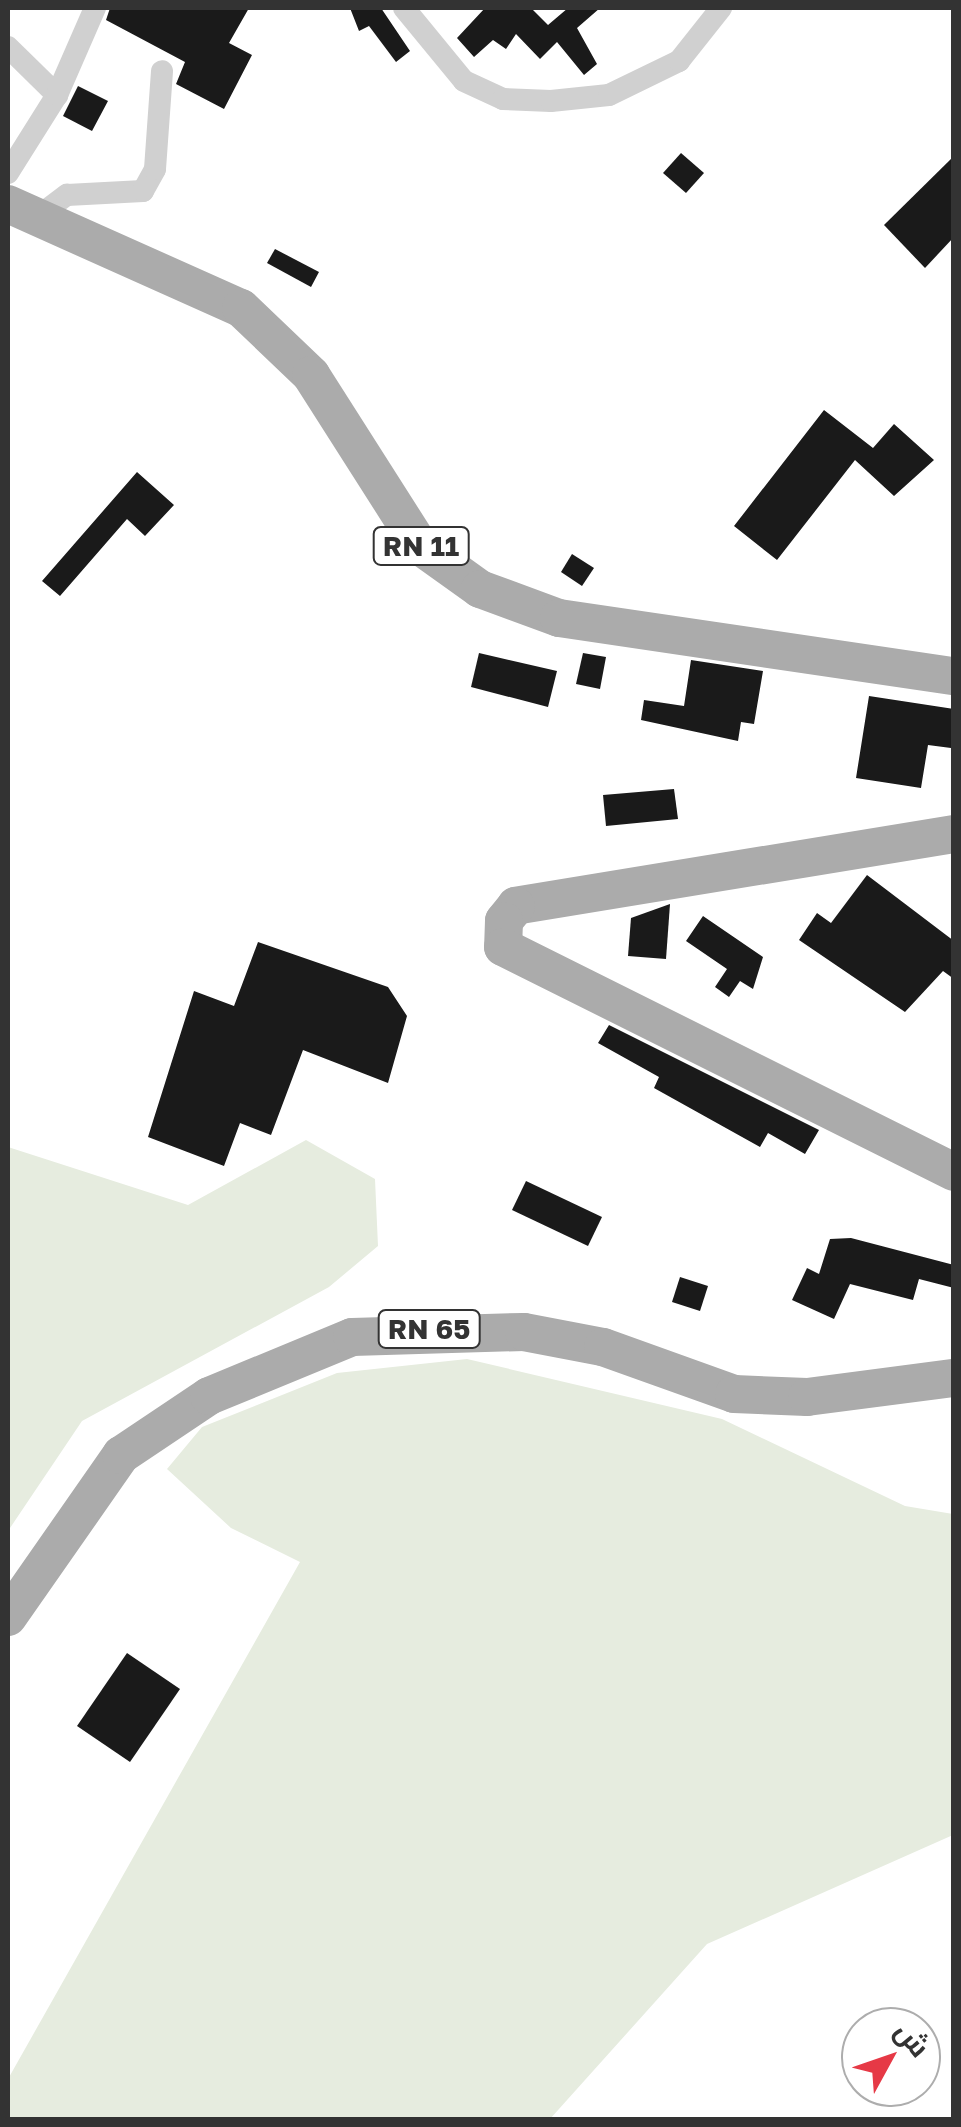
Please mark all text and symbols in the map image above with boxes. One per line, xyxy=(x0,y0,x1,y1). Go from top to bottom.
road number: RN 11 xyxy=(371,523,471,569)
road number: RN 65 xyxy=(376,1306,482,1352)
north arrow xyxy=(841,2007,941,2107)
text: ش xyxy=(889,2014,937,2063)

